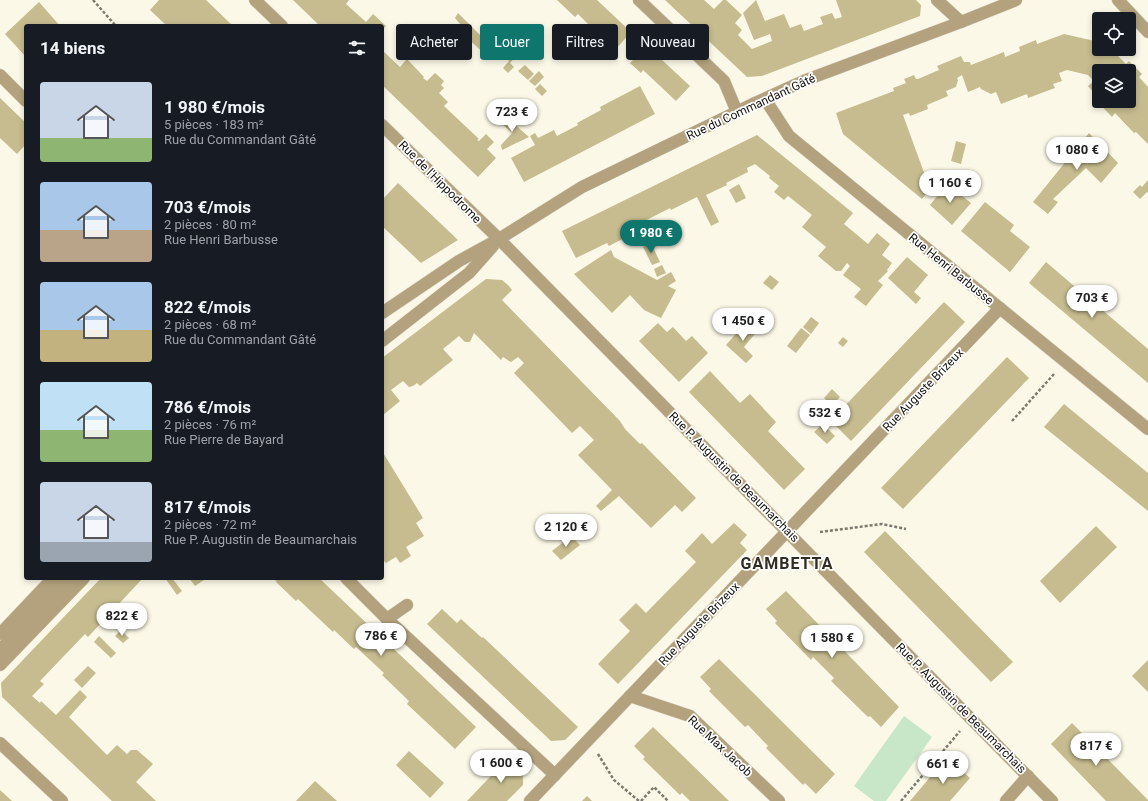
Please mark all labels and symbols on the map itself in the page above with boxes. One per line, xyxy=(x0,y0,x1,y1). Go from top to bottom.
street label: Rue du Commandant Gâté xyxy=(684,71,818,143)
pin: 723 € xyxy=(484,99,540,133)
pin: 1 080 € xyxy=(1040,137,1114,171)
street label: Rue de l'Hippodrome xyxy=(396,138,484,226)
pin: 1 160 € xyxy=(913,170,987,204)
pin: 1 980 € xyxy=(614,220,688,254)
street label: Rue Henri Barbusse xyxy=(906,231,996,307)
pin: 703 € xyxy=(1064,285,1120,319)
pin: 1 450 € xyxy=(706,308,780,342)
street label: Rue Auguste Brizeux xyxy=(880,346,966,434)
pin: 532 € xyxy=(797,400,853,434)
street label: Rue P. Augustin de Beaumarchais xyxy=(666,409,802,545)
pin: 2 120 € xyxy=(529,514,603,548)
district label: GAMBETTA xyxy=(741,554,833,573)
street label: Rue Auguste Brizeux xyxy=(656,580,742,668)
pin: 822 € xyxy=(94,603,150,637)
pin: 786 € xyxy=(353,623,409,657)
pin: 1 580 € xyxy=(795,625,869,659)
street label: Rue P. Augustin de Beaumarchais xyxy=(893,640,1029,776)
street label: Rue Max Jacob xyxy=(685,713,755,779)
pin: 817 € xyxy=(1068,733,1124,767)
pin: 1 600 € xyxy=(464,750,538,784)
pin: 661 € xyxy=(915,751,971,785)

